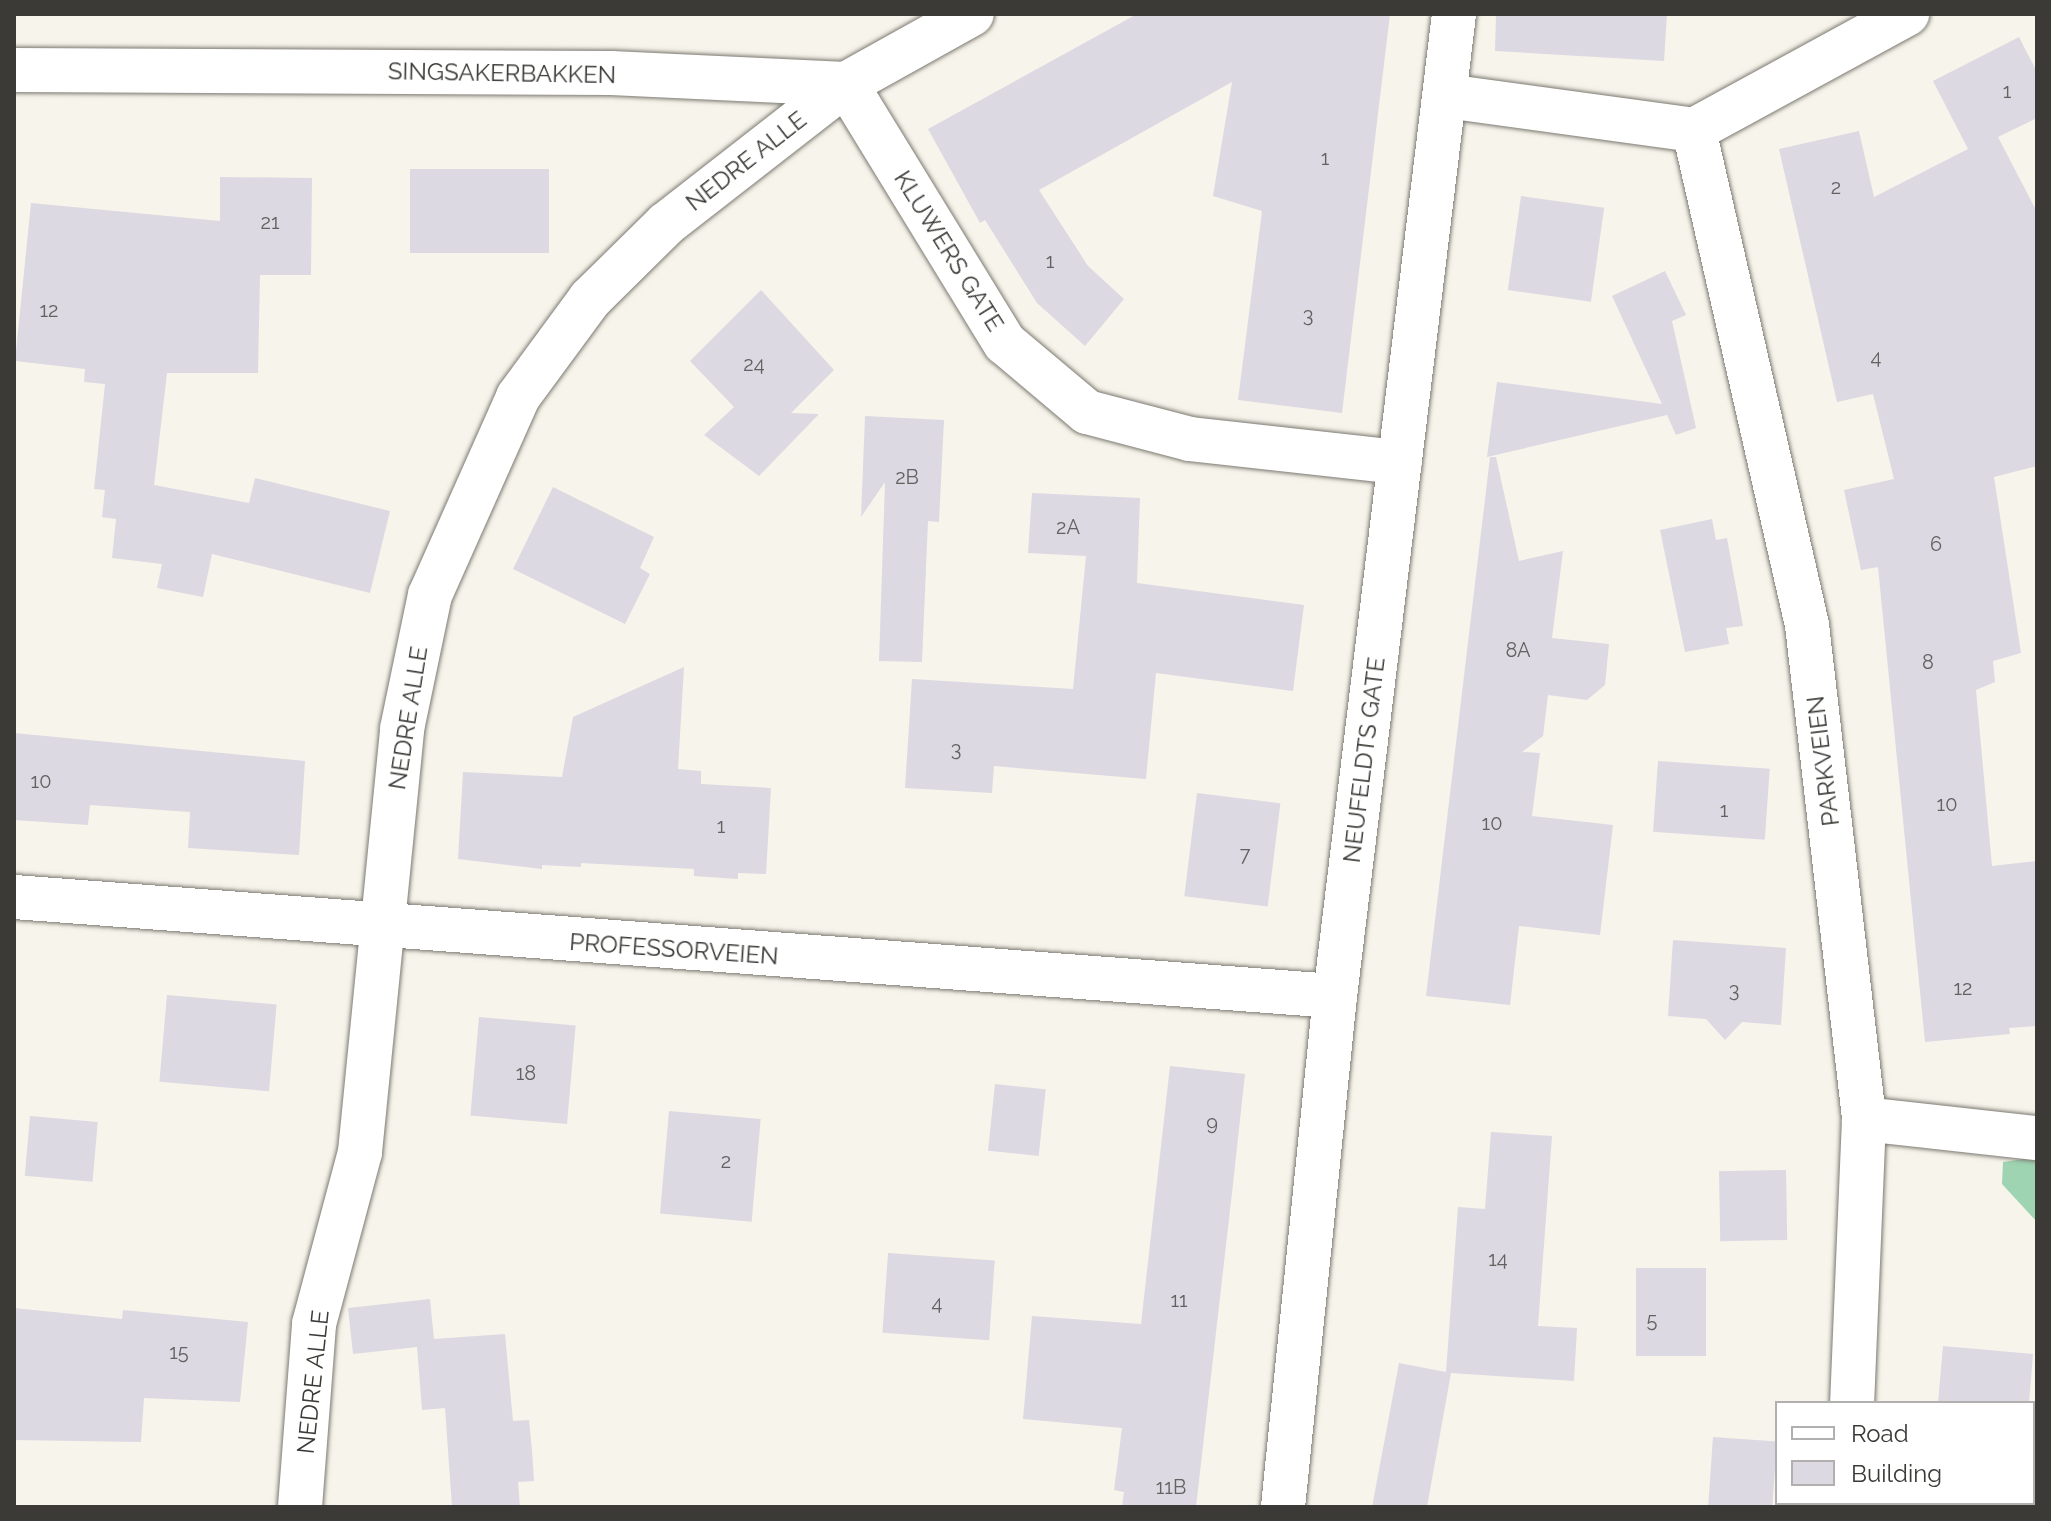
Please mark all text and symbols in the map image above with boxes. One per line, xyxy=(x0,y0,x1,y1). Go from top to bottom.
street label: SINGSAKERBAKKEN xyxy=(388,57,616,89)
house number: 1 xyxy=(2003,79,2011,103)
street label: NEDRE ALLE xyxy=(680,105,812,217)
house number: 1 xyxy=(1321,146,1329,170)
street label: KLUWERS GATE xyxy=(888,165,1010,337)
house number: 2 xyxy=(1831,175,1841,199)
house number: 21 xyxy=(261,210,279,234)
house number: 1 xyxy=(1046,249,1054,273)
house number: 12 xyxy=(40,298,58,322)
house number: 3 xyxy=(1303,303,1313,327)
house number: 4 xyxy=(1871,345,1881,369)
house number: 24 xyxy=(743,352,765,376)
house number: 2B xyxy=(895,465,919,489)
house number: 2A xyxy=(1056,515,1080,539)
house number: 6 xyxy=(1930,532,1942,556)
house number: 8A xyxy=(1505,638,1531,662)
street label: NEDRE ALLE xyxy=(382,644,434,792)
house number: 8 xyxy=(1922,650,1934,674)
street label: NEUFELDTS GATE xyxy=(1337,656,1391,864)
street label: PARKVEIEN xyxy=(1801,694,1845,828)
house number: 3 xyxy=(951,737,961,761)
house number: 10 xyxy=(31,769,51,793)
house number: 10 xyxy=(1937,792,1957,816)
house number: 1 xyxy=(1720,798,1728,822)
house number: 10 xyxy=(1482,811,1502,835)
house number: 1 xyxy=(717,814,725,838)
house number: 7 xyxy=(1240,842,1250,866)
street label: PROFESSORVEIEN xyxy=(568,927,780,971)
house number: 12 xyxy=(1954,976,1972,1000)
house number: 3 xyxy=(1729,978,1739,1002)
house number: 18 xyxy=(516,1061,536,1085)
house number: 9 xyxy=(1206,1111,1218,1135)
house number: 2 xyxy=(721,1149,731,1173)
house number: 14 xyxy=(1488,1247,1508,1271)
house number: 11 xyxy=(1170,1288,1188,1312)
house number: 4 xyxy=(932,1291,942,1315)
street label: NEDRE ALLE xyxy=(291,1308,335,1456)
house number: 5 xyxy=(1647,1308,1657,1332)
house number: 15 xyxy=(169,1340,189,1364)
legend xyxy=(1775,1401,2035,1505)
text: Road xyxy=(1851,1419,1909,1448)
text: Building xyxy=(1851,1459,1942,1488)
house number: 11B xyxy=(1156,1475,1186,1499)

